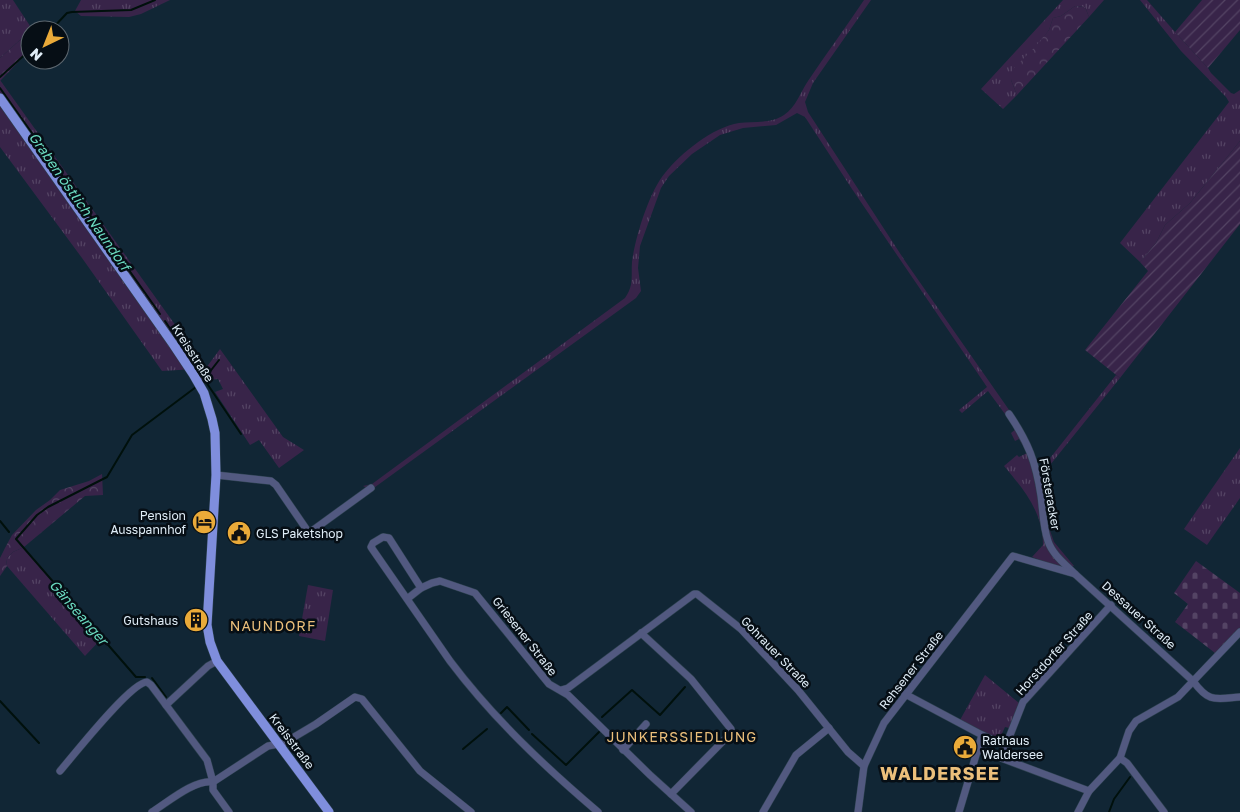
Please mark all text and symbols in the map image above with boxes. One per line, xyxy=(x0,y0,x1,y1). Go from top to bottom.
north arrow xyxy=(20,20,70,70)
text: N xyxy=(26,45,45,65)
water label: Graben östlich Naundorf xyxy=(26,129,136,276)
street label: Kreisstraße xyxy=(169,321,217,385)
street label: Försteracker xyxy=(1036,457,1064,532)
place label: Pension Ausspannhof xyxy=(110,508,187,537)
hotel icon: Pension Ausspannhof xyxy=(191,509,217,535)
public building icon: GLS Paketshop xyxy=(226,520,252,546)
place label: GLS Paketshop xyxy=(256,526,343,541)
water label: Gänseanger xyxy=(46,576,114,650)
street label: Dessauer Straße xyxy=(1099,578,1179,652)
street label: Griesener Straße xyxy=(489,593,561,679)
building icon: Gutshaus xyxy=(183,607,209,633)
street label: Horstdorfer Straße xyxy=(1012,608,1096,698)
place label: Gutshaus xyxy=(123,613,178,628)
street label: Gohrauer Straße xyxy=(738,613,814,691)
district label: NAUNDORF xyxy=(230,617,316,634)
street label: Rehsener Straße xyxy=(876,628,946,712)
street label: Kreisstraße xyxy=(266,710,318,772)
district label: JUNKERSSIEDLUNG xyxy=(607,728,757,745)
place label: Rathaus Waldersee xyxy=(982,733,1043,762)
public building icon: Rathaus Waldersee xyxy=(952,734,978,760)
district label: WALDERSEE xyxy=(880,762,1000,784)

